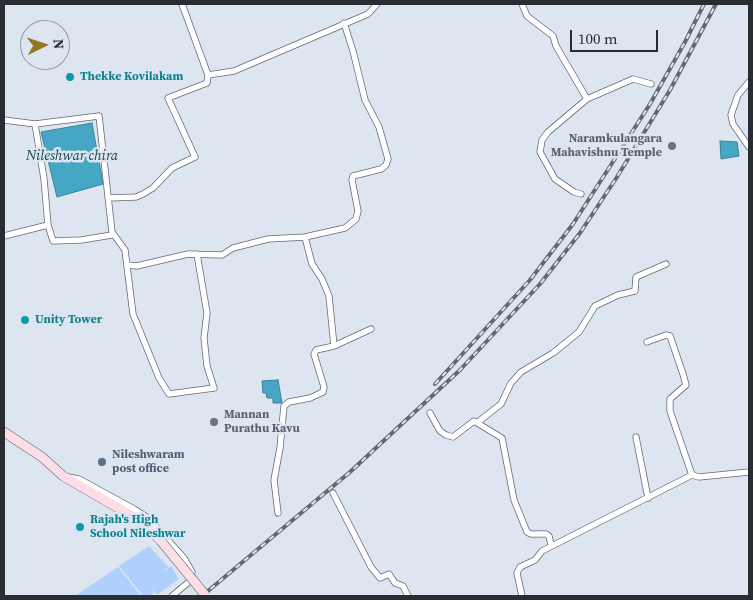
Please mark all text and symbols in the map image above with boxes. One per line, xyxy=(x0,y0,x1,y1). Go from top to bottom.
north arrow xyxy=(20,20,70,70)
scale bar xyxy=(573,20,660,52)
text: 100 m xyxy=(578,28,618,49)
text: N xyxy=(49,38,69,50)
place label: Thekke Kovilakam xyxy=(80,70,183,84)
marker: Thekke Kovilakam xyxy=(64,71,76,83)
place label: Naramkulangara Mahavishnu Temple xyxy=(551,132,662,160)
marker: Naramkulangara Mahavishnu Temple xyxy=(666,140,678,152)
water label: Nileshwar chira xyxy=(26,148,118,164)
place label: Unity Tower xyxy=(35,313,102,327)
marker: Unity Tower xyxy=(19,314,31,326)
place label: Mannan Purathu Kavu xyxy=(224,408,300,436)
marker: Mannan Purathu Kavu xyxy=(208,416,220,428)
place label: Nileshwaram post office xyxy=(112,448,185,476)
marker: Nileshwaram post office xyxy=(96,456,108,468)
place label: Rajah's High School Nileshwar xyxy=(90,513,186,541)
marker: Rajah's High School Nileshwar xyxy=(74,521,86,533)

